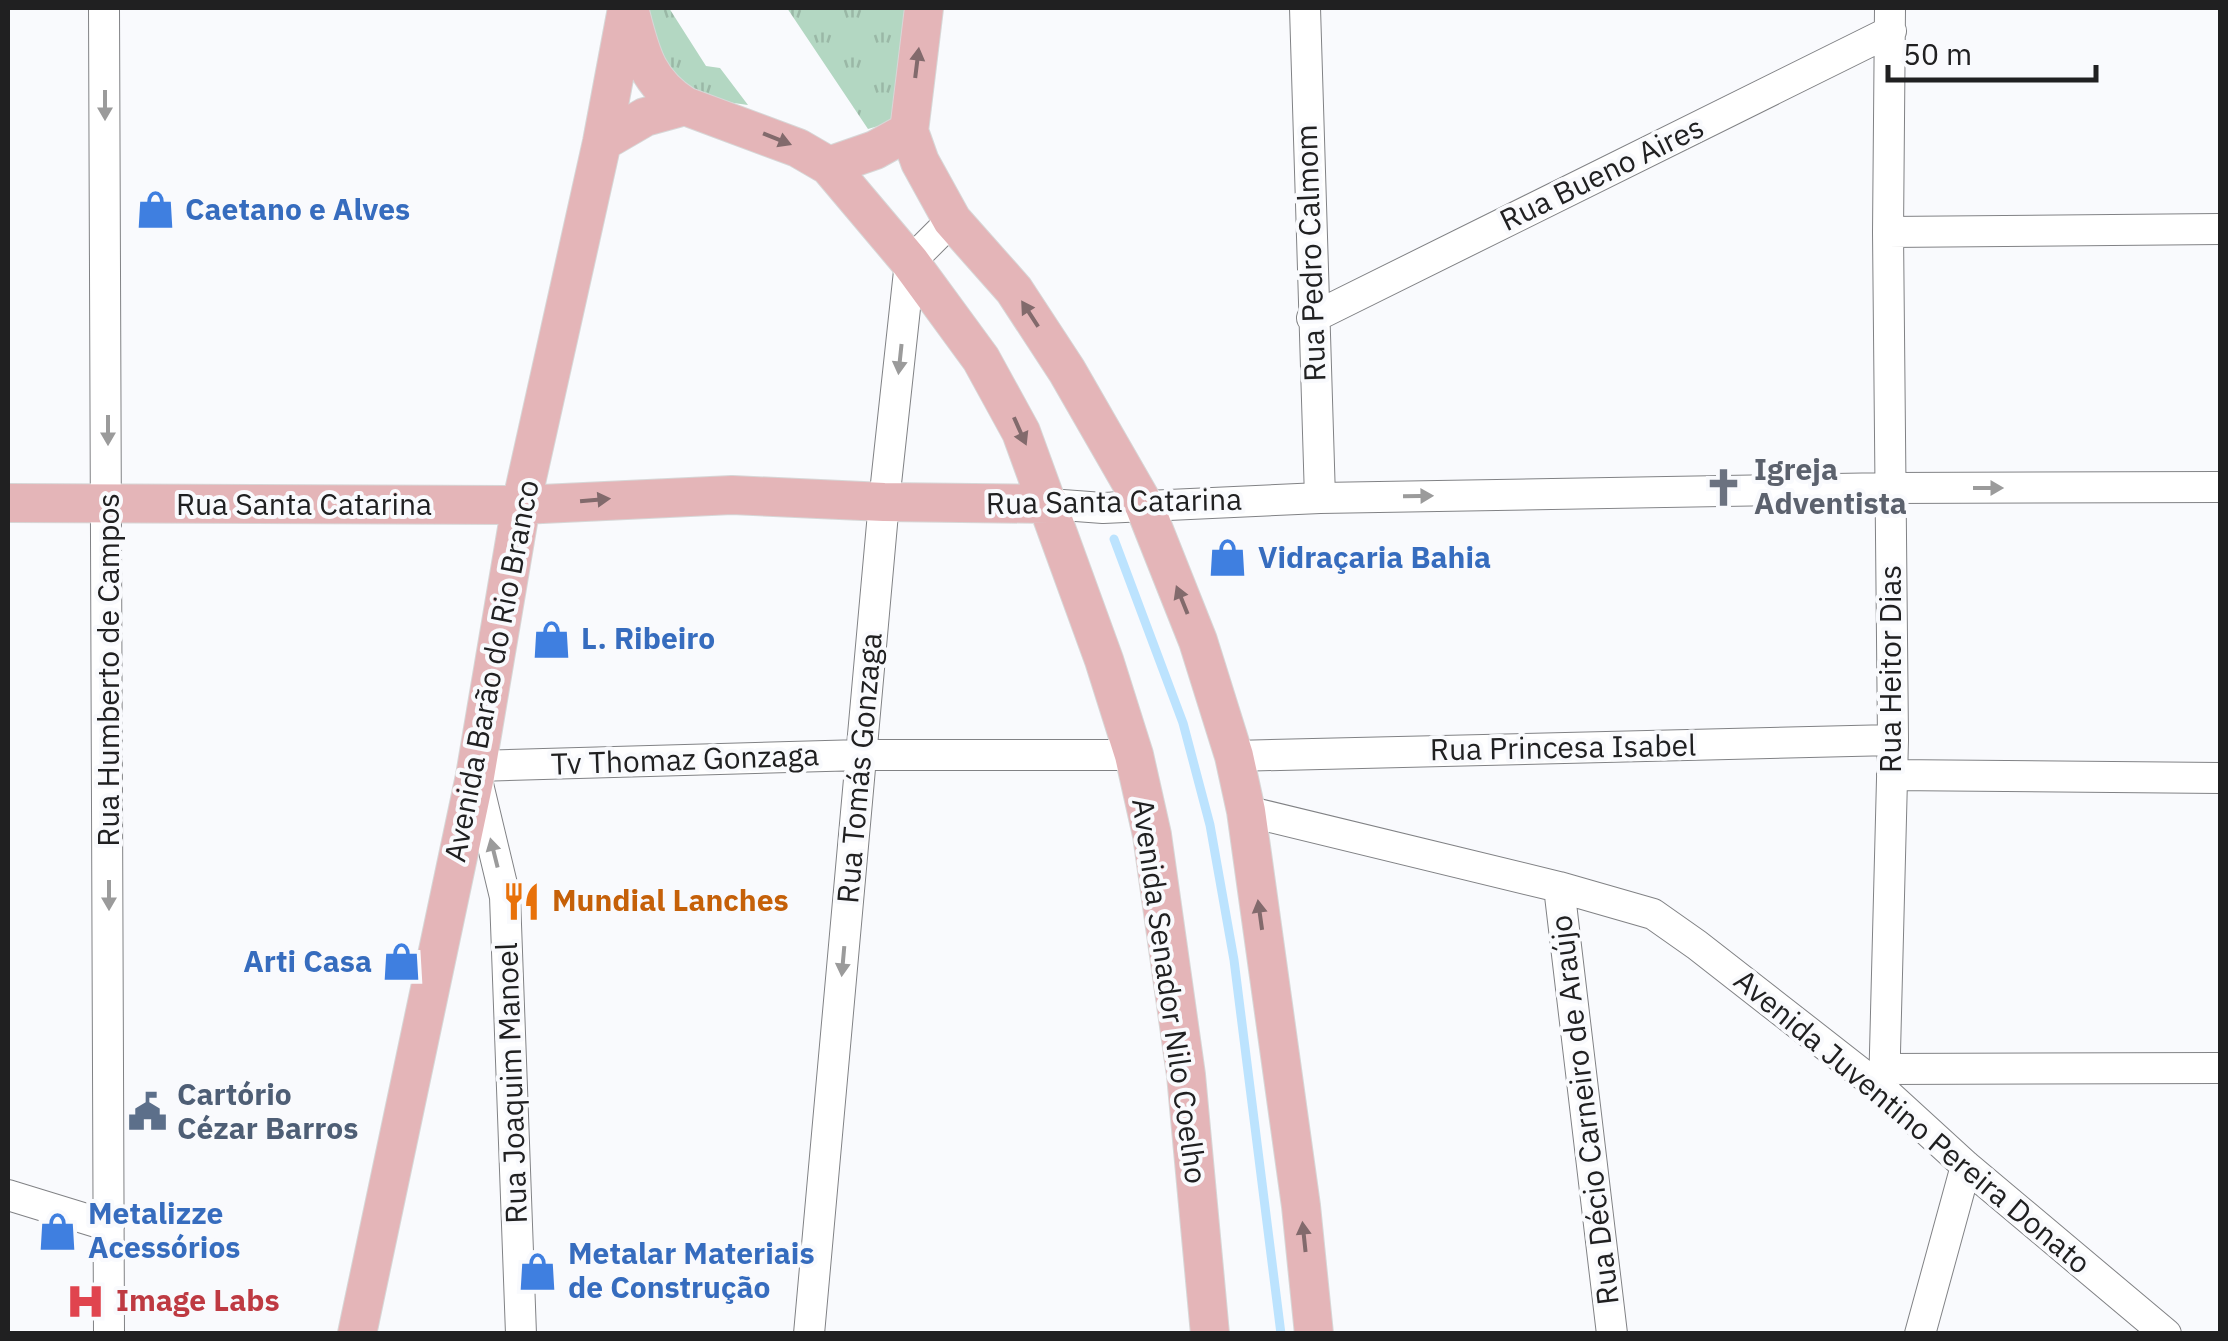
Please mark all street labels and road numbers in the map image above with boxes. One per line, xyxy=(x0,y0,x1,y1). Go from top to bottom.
street label: Rua Bueno Aires xyxy=(1493,106,1710,239)
street label: Rua Pedro Calmom xyxy=(1286,124,1333,382)
street label: Avenida Barão do Rio Branco xyxy=(434,476,547,865)
street label: Rua Santa Catarina xyxy=(986,479,1242,522)
street label: Rua Santa Catarina xyxy=(176,484,432,523)
street label: Rua Humberto de Campos xyxy=(88,493,127,847)
street label: Rua Heitor Dias xyxy=(1870,565,1909,773)
street label: Rua Tomás Gonzaga xyxy=(827,631,890,905)
street label: Rua Princesa Isabel xyxy=(1429,725,1697,768)
street label: Tv Thomaz Gonzaga xyxy=(550,734,820,783)
street label: Avenida Senador Nilo Coelho xyxy=(1124,796,1217,1186)
street label: Rua Décio Carneiro de Araújo xyxy=(1540,913,1627,1307)
street label: Rua Joaquim Manoel xyxy=(486,942,535,1224)
street label: Avenida Juventino Pereira Donato xyxy=(1727,960,2099,1282)

